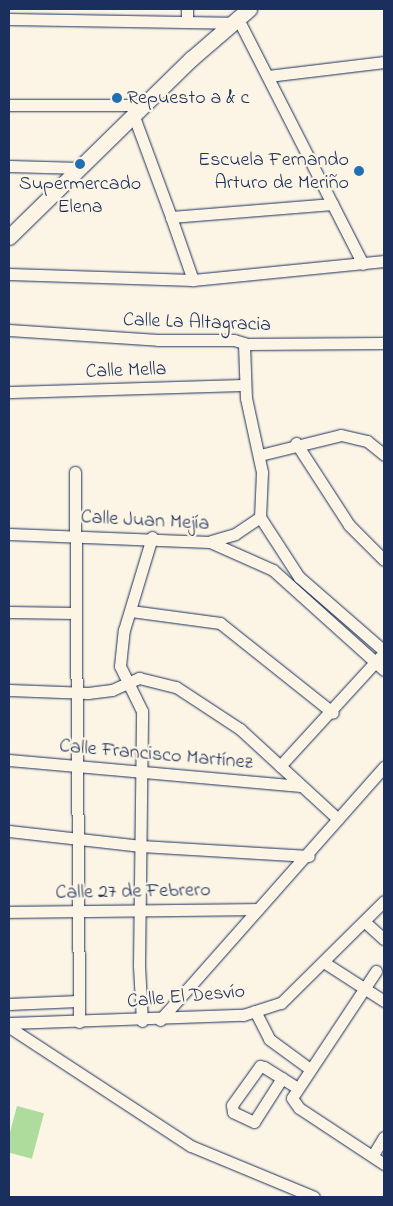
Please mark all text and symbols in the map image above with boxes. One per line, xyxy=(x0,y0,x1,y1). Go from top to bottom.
place label: Repuesto a & c xyxy=(127,86,249,110)
marker: Repuesto a & c xyxy=(111,92,123,104)
place label: Escuela Fernando Arturo de Meriño xyxy=(198,148,349,195)
marker: Supermercado Elena xyxy=(74,158,86,170)
marker: Escuela Fernando Arturo de Meriño xyxy=(353,165,365,177)
place label: Supermercado Elena xyxy=(19,172,141,219)
street label: Calle La Altagracia xyxy=(123,308,271,338)
street label: Calle Mella xyxy=(85,358,167,384)
street label: Calle Juan Mejía xyxy=(80,506,210,536)
street label: Calle Francisco Martínez xyxy=(58,735,254,775)
street label: Calle 27 de Febrero xyxy=(55,879,211,905)
street label: Calle El Desvío xyxy=(126,980,246,1014)

